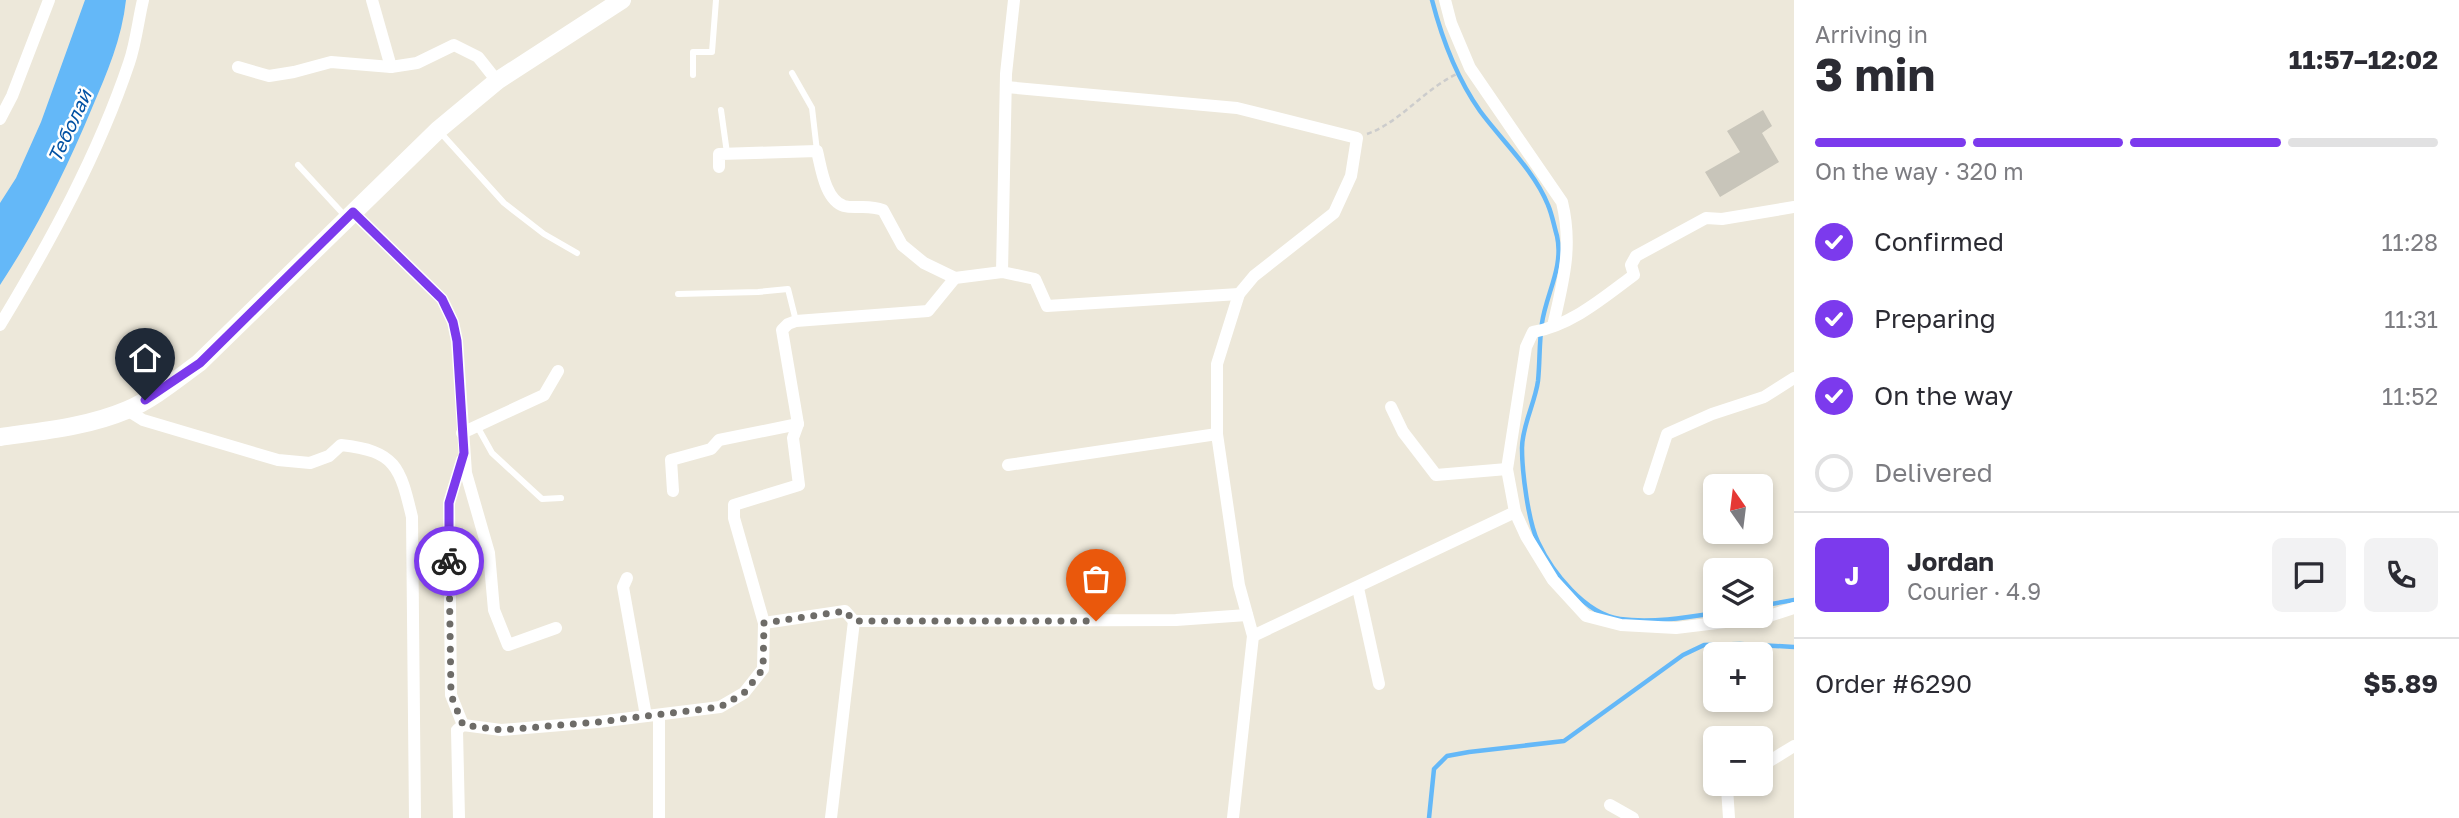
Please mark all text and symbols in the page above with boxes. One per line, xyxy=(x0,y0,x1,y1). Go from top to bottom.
text: Arriving in xyxy=(1815,20,1928,48)
text: 11:57–12:02 xyxy=(2289,44,2438,75)
text: 3 min xyxy=(1815,46,1935,101)
water label: Теболай xyxy=(42,85,96,166)
text: On the way · 320 m xyxy=(1815,157,2024,185)
icon: check xyxy=(1815,223,1853,261)
text: Confirmed xyxy=(1874,226,2004,257)
text: 11:28 xyxy=(2381,228,2438,256)
icon: check xyxy=(1815,300,1853,338)
text: Preparing xyxy=(1874,303,1996,334)
text: 11:31 xyxy=(2384,305,2438,333)
pin xyxy=(115,328,175,400)
icon: home xyxy=(126,339,164,377)
icon: check xyxy=(1815,377,1853,415)
text: On the way xyxy=(1874,380,2013,411)
text: 11:52 xyxy=(2382,382,2438,410)
text: Delivered xyxy=(1874,457,1993,488)
north arrow xyxy=(1703,474,1773,544)
map controls xyxy=(1703,474,1773,796)
courier xyxy=(414,526,484,596)
button: chat xyxy=(2272,538,2346,612)
button: phone xyxy=(2364,538,2438,612)
icon: bike xyxy=(430,542,468,580)
text: Jordan xyxy=(1907,546,1994,577)
pin xyxy=(1066,549,1126,621)
button: layers xyxy=(1703,558,1773,628)
icon: bag xyxy=(1077,560,1115,598)
text: J xyxy=(1845,560,1859,591)
text: Courier · 4.9 xyxy=(1907,577,2041,605)
button: + xyxy=(1703,642,1773,712)
text: Order #6290 xyxy=(1815,668,1972,699)
text: $5.89 xyxy=(2363,668,2438,699)
button: − xyxy=(1703,726,1773,796)

